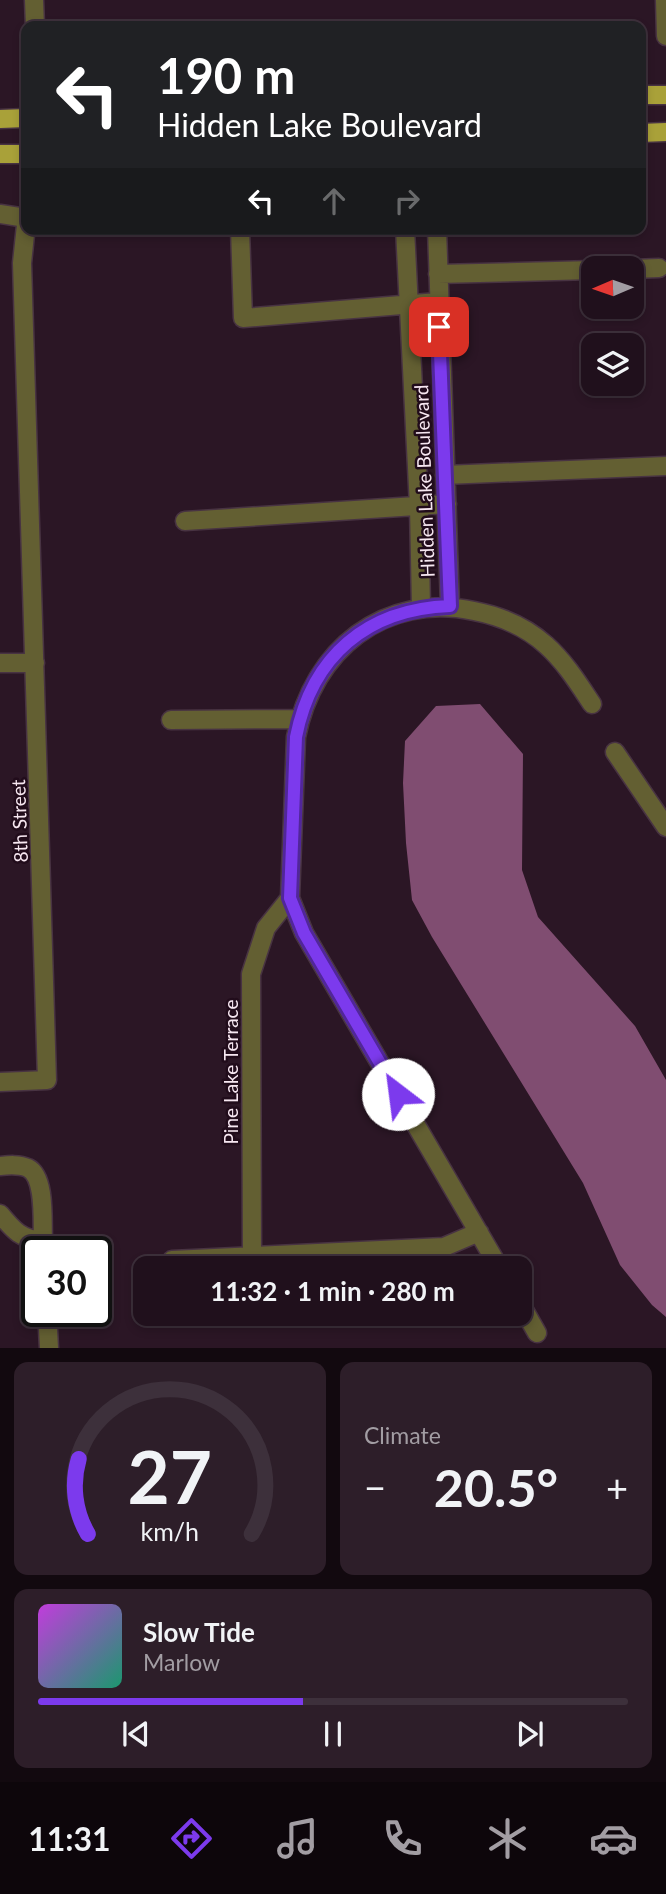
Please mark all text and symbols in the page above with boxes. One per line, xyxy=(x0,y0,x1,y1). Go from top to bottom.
text: 190 m xyxy=(157,46,295,104)
icon: left xyxy=(42,49,133,140)
text: Hidden Lake Boulevard xyxy=(157,105,482,144)
icon: left xyxy=(242,182,280,220)
icon: ahead xyxy=(315,182,353,220)
icon: right xyxy=(388,182,426,220)
north arrow xyxy=(581,256,644,318)
map controls xyxy=(581,256,644,396)
pin xyxy=(409,297,469,357)
icon: arrive xyxy=(420,308,458,346)
button: layers xyxy=(581,333,644,396)
street label: Hidden Lake Boulevard xyxy=(409,384,439,578)
street label: 8th Street xyxy=(6,779,32,863)
street label: Pine Lake Terrace xyxy=(219,999,242,1145)
position arrow xyxy=(361,1057,435,1131)
speed limit sign: 30 xyxy=(21,1236,112,1327)
text: 11:32 · 1 min · 280 m xyxy=(210,1275,455,1307)
text: Climate xyxy=(364,1421,441,1449)
text: 27 xyxy=(128,1433,212,1521)
text: 20.5° xyxy=(434,1456,558,1518)
text: − xyxy=(364,1464,386,1510)
text: + xyxy=(606,1464,628,1510)
text: km/h xyxy=(141,1516,199,1546)
text: Slow Tide xyxy=(143,1616,255,1648)
text: Marlow xyxy=(143,1648,220,1676)
icon: previous xyxy=(117,1715,155,1753)
icon: pause xyxy=(314,1715,352,1753)
icon: next xyxy=(511,1715,549,1753)
icon: directions xyxy=(167,1814,216,1863)
icon: music xyxy=(273,1814,322,1863)
icon: phone xyxy=(378,1814,427,1863)
icon: climate xyxy=(483,1814,532,1863)
icon: car xyxy=(589,1814,638,1863)
text: 11:31 xyxy=(28,1819,111,1858)

